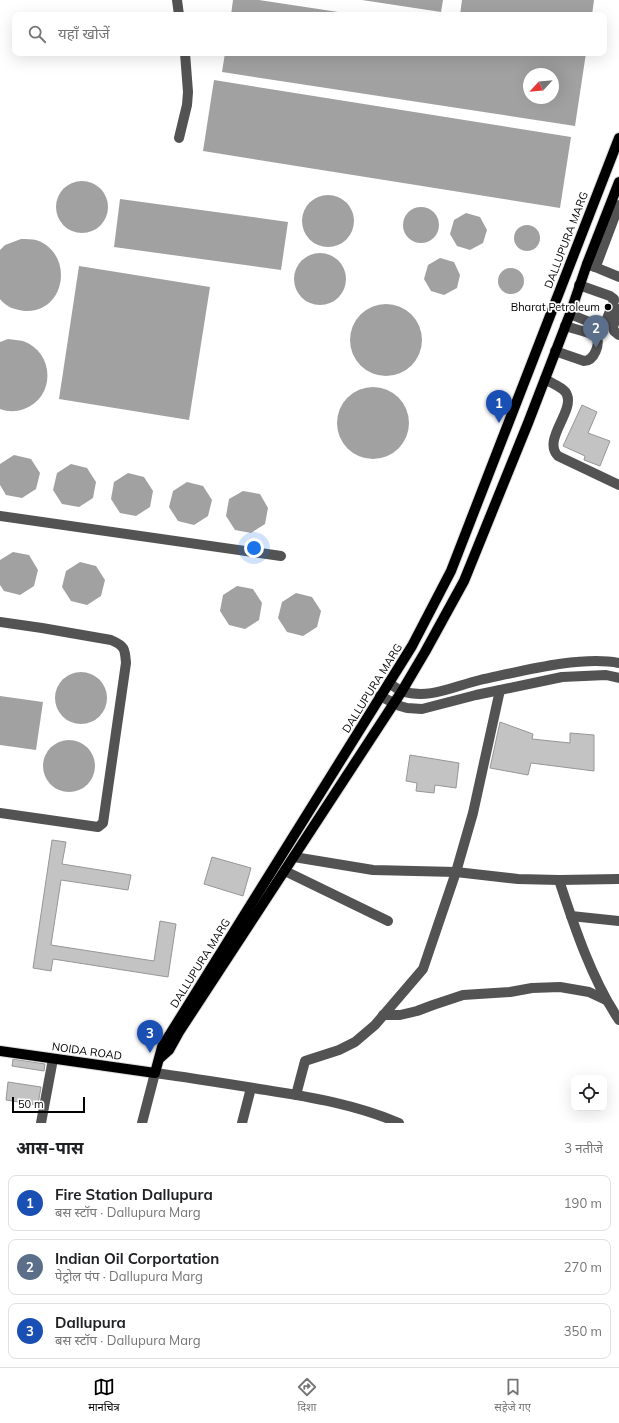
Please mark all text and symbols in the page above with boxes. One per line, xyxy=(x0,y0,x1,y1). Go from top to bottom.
search box xyxy=(12,12,607,56)
icon: search xyxy=(26,23,48,45)
text: यहाँ खोजें xyxy=(58,24,110,43)
north arrow xyxy=(523,68,559,104)
street label: DALLUPURA MARG xyxy=(541,190,591,290)
place label: Bharat Petroleum xyxy=(511,300,600,314)
marker: Bharat Petroleum xyxy=(603,302,613,312)
pin: 2 xyxy=(583,315,609,348)
pin: 1 xyxy=(486,390,512,423)
your location xyxy=(244,538,264,558)
street label: DALLUPURA MARG xyxy=(339,641,405,735)
street label: DALLUPURA MARG xyxy=(167,916,233,1010)
pin: 3 xyxy=(137,1020,163,1053)
street label: NOIDA ROAD xyxy=(51,1039,123,1063)
map controls xyxy=(571,1075,607,1111)
button: locate xyxy=(571,1075,607,1111)
scale bar xyxy=(12,1095,85,1114)
text: 50 m xyxy=(18,1097,44,1111)
text: आस-पास xyxy=(16,1137,83,1158)
text: 3 नतीजे xyxy=(564,1140,603,1156)
text: Fire Station Dallupura xyxy=(55,1185,213,1204)
text: 1 xyxy=(26,1195,34,1211)
text: 190 m xyxy=(564,1195,602,1211)
text: बस स्टॉप · Dallupura Marg xyxy=(55,1204,201,1220)
text: Indian Oil Corportation xyxy=(55,1249,219,1268)
text: 2 xyxy=(26,1259,34,1275)
text: 270 m xyxy=(564,1259,602,1275)
text: पेट्रोल पंप · Dallupura Marg xyxy=(55,1268,203,1284)
text: Dallupura xyxy=(55,1313,126,1332)
text: 3 xyxy=(26,1323,34,1339)
text: 350 m xyxy=(564,1323,602,1339)
text: बस स्टॉप · Dallupura Marg xyxy=(55,1332,201,1348)
tab: मानचित्र xyxy=(88,1376,120,1415)
tab: दिशा xyxy=(296,1376,318,1415)
tab: सहेजे गए xyxy=(494,1376,531,1415)

